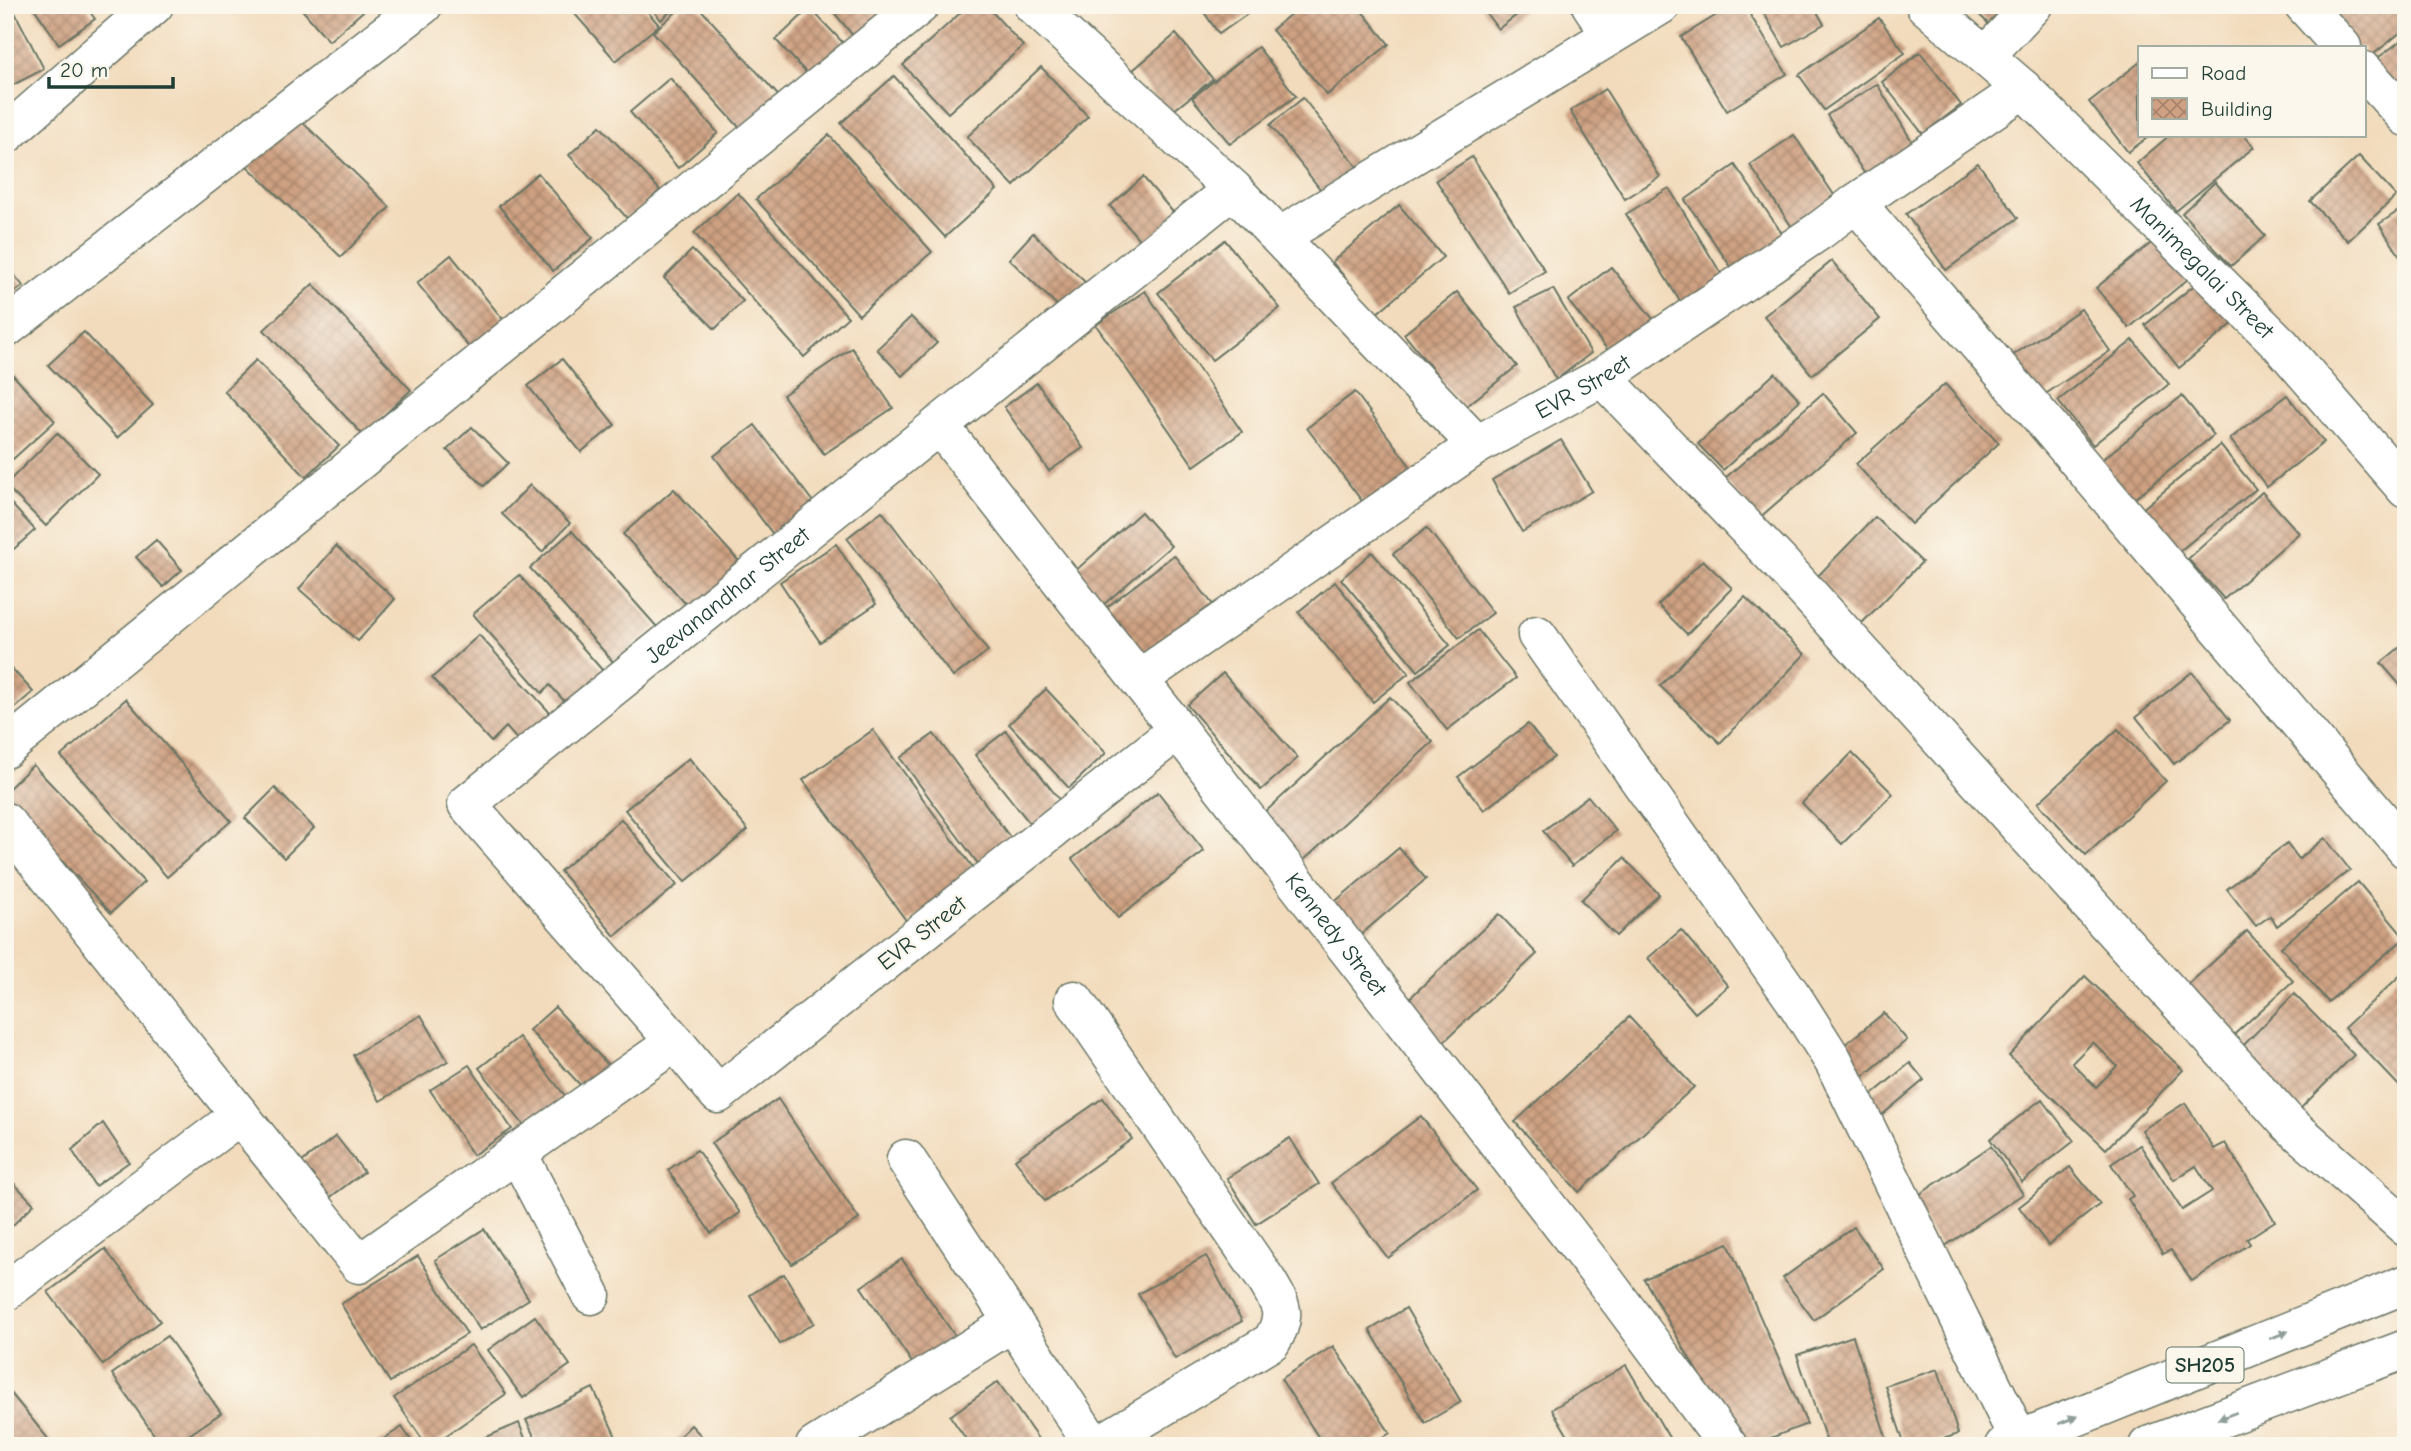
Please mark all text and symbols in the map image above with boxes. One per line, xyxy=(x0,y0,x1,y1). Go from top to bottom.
scale bar xyxy=(49,46,173,90)
legend xyxy=(2138,46,2366,136)
text: 20 m xyxy=(60,58,108,82)
text: Road xyxy=(2201,61,2246,85)
text: Building xyxy=(2201,97,2273,121)
street label: Manimegalai Street xyxy=(2125,190,2281,345)
street label: EVR Street xyxy=(1531,348,1637,424)
street label: Jeevanandhar Street xyxy=(640,520,816,669)
street label: Kennedy Street xyxy=(1280,867,1394,1003)
street label: EVR Street xyxy=(872,889,973,976)
one-way arrow xyxy=(2268,1330,2289,1341)
road number: SH205 xyxy=(2166,1348,2244,1382)
one-way arrow xyxy=(2217,1411,2238,1422)
one-way arrow xyxy=(2057,1415,2078,1426)

